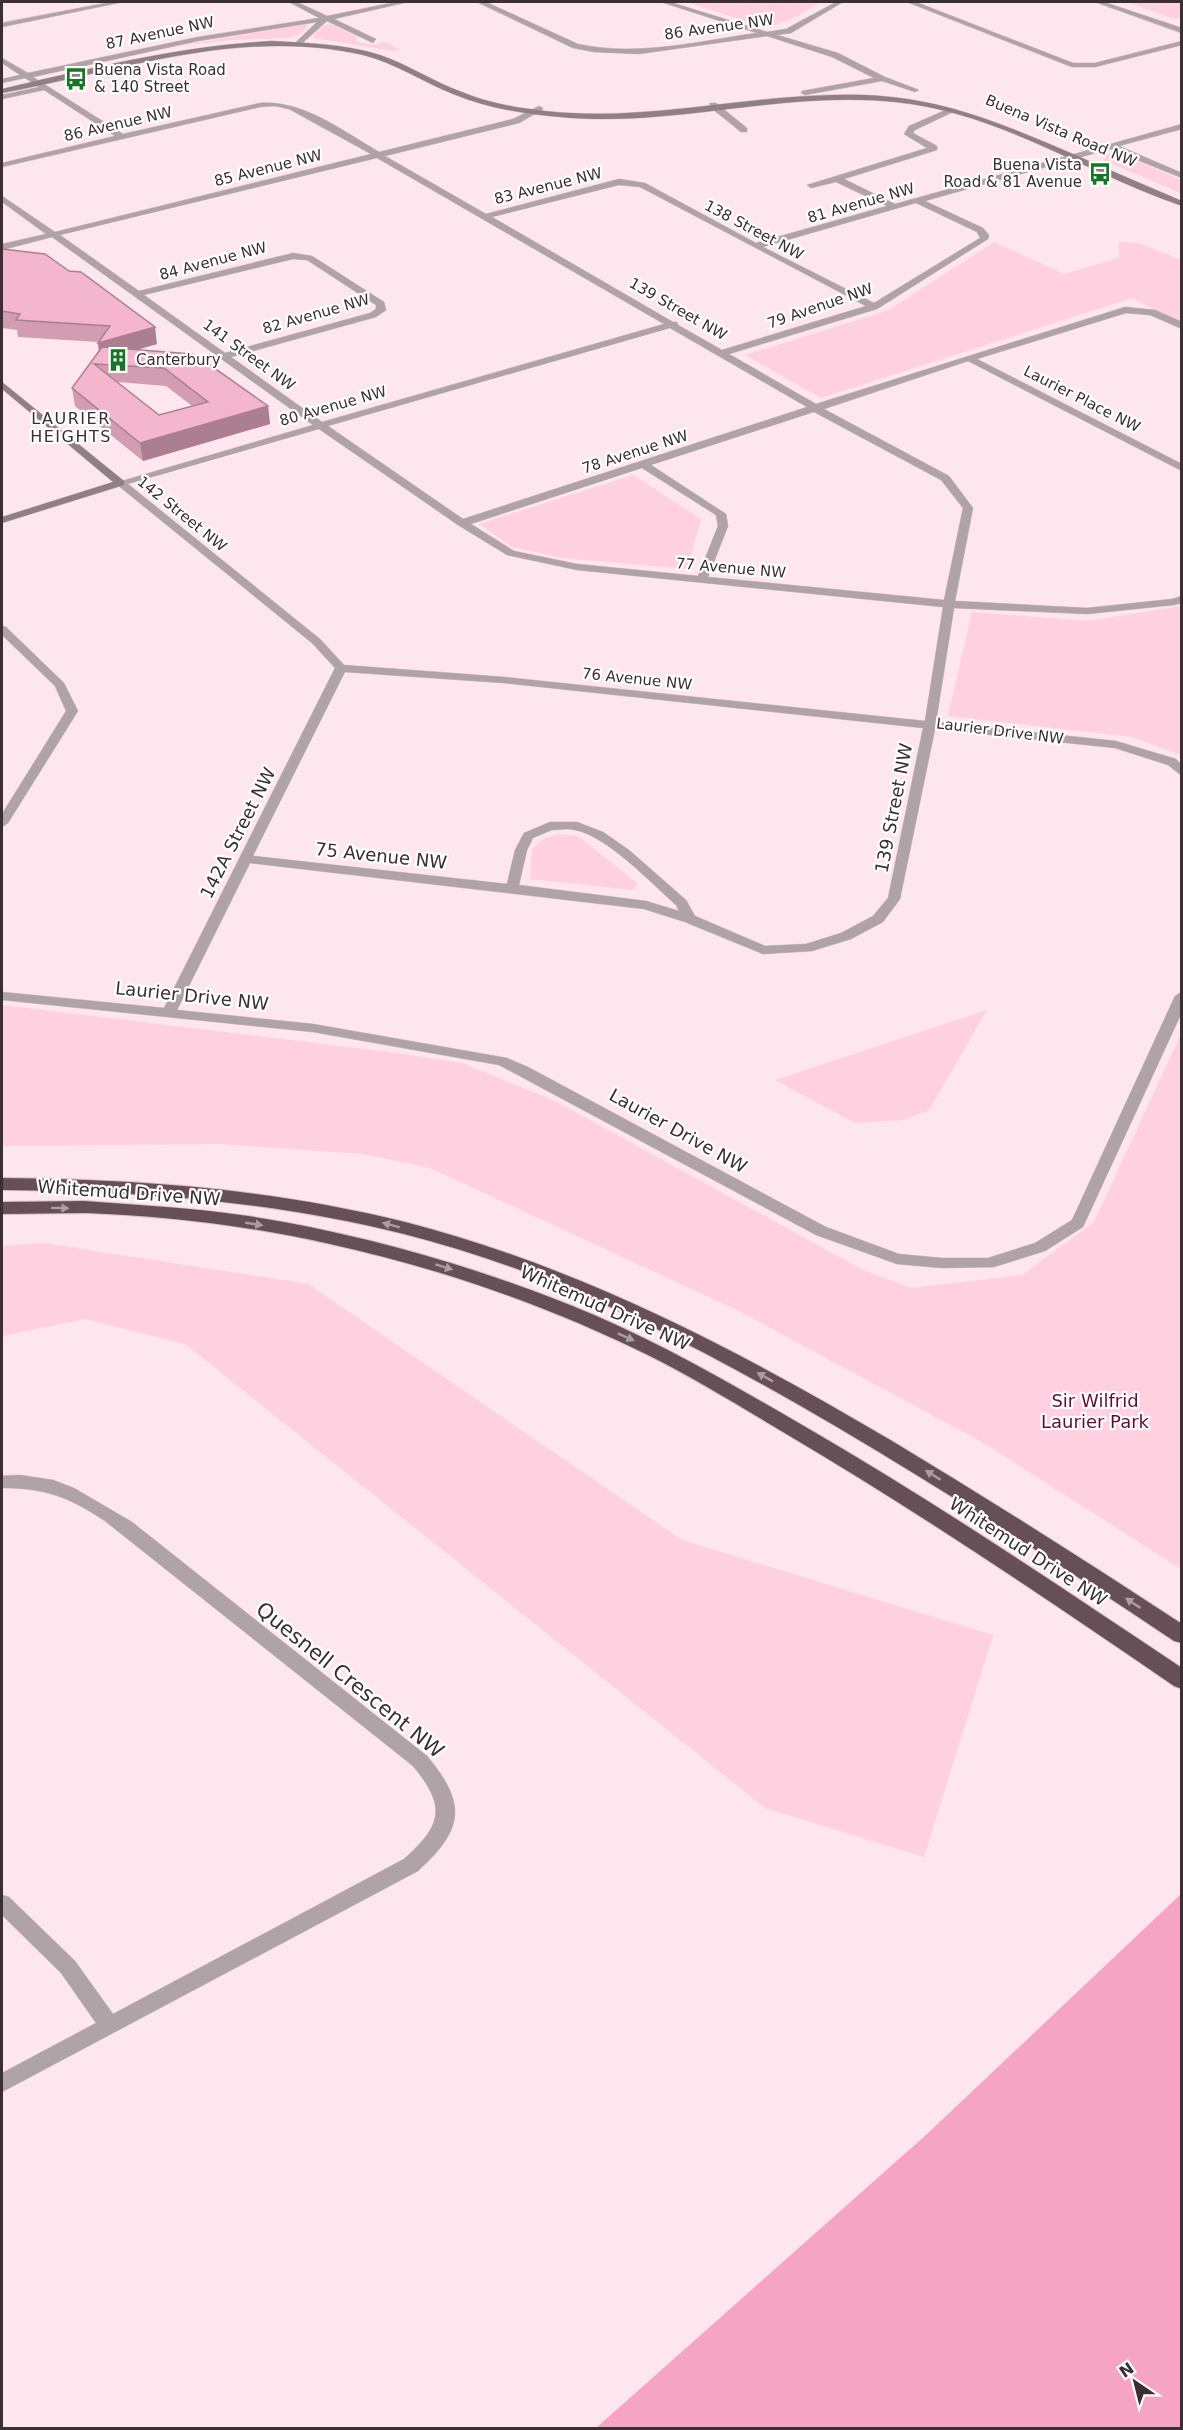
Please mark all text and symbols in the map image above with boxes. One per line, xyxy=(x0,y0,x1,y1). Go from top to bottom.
street label: 86 Avenue NW xyxy=(663,10,775,44)
street label: 87 Avenue NW xyxy=(104,13,216,53)
place label: Buena Vista Road & 140 Street xyxy=(94,61,226,96)
bus stop icon: Buena Vista Road & 140 Street xyxy=(63,66,89,92)
street label: Buena Vista Road NW xyxy=(983,91,1140,171)
street label: 86 Avenue NW xyxy=(62,103,174,145)
street label: 85 Avenue NW xyxy=(212,146,324,190)
place label: Buena Vista Road & 81 Avenue xyxy=(944,156,1082,191)
bus stop icon: Buena Vista Road & 81 Avenue xyxy=(1087,161,1113,187)
street label: 83 Avenue NW xyxy=(492,164,604,208)
street label: 81 Avenue NW xyxy=(805,179,917,227)
street label: 138 Street NW xyxy=(701,196,807,264)
street label: 84 Avenue NW xyxy=(157,238,269,284)
street label: 139 Street NW xyxy=(626,274,730,344)
street label: 79 Avenue NW xyxy=(765,279,875,332)
street label: 82 Avenue NW xyxy=(260,290,372,338)
street label: 141 Street NW xyxy=(199,315,299,395)
building icon: Canterbury xyxy=(105,347,131,373)
place label: Canterbury xyxy=(136,351,221,369)
street label: Laurier Place NW xyxy=(1021,362,1143,436)
street label: 80 Avenue NW xyxy=(277,382,389,430)
district label: LAURIER HEIGHTS xyxy=(30,409,112,446)
street label: 78 Avenue NW xyxy=(580,426,690,478)
street label: 142 Street NW xyxy=(134,472,230,556)
street label: 77 Avenue NW xyxy=(675,554,787,582)
street label: 76 Avenue NW xyxy=(581,664,693,694)
street label: Laurier Drive NW xyxy=(935,714,1065,748)
street label: 139 Street NW xyxy=(871,741,916,875)
street label: 142A Street NW xyxy=(195,764,280,902)
street label: 75 Avenue NW xyxy=(314,838,448,873)
street label: Laurier Drive NW xyxy=(114,977,270,1014)
street label: Laurier Drive NW xyxy=(606,1084,751,1177)
street label: Whitemud Drive NW xyxy=(37,1176,221,1209)
one-way arrow xyxy=(50,1203,69,1213)
one-way arrow xyxy=(245,1220,264,1229)
one-way arrow xyxy=(382,1220,400,1229)
street label: Whitemud Drive NW xyxy=(517,1261,693,1355)
one-way arrow xyxy=(435,1263,453,1272)
one-way arrow xyxy=(617,1333,635,1342)
one-way arrow xyxy=(756,1372,773,1382)
park label: Sir Wilfrid Laurier Park xyxy=(1041,1390,1150,1432)
one-way arrow xyxy=(925,1470,941,1481)
street label: Whitemud Drive NW xyxy=(946,1493,1111,1610)
street label: Quesnell Crescent NW xyxy=(251,1597,449,1763)
one-way arrow xyxy=(1125,1598,1141,1609)
north arrow xyxy=(1105,2352,1165,2412)
text: N xyxy=(1116,2359,1138,2382)

